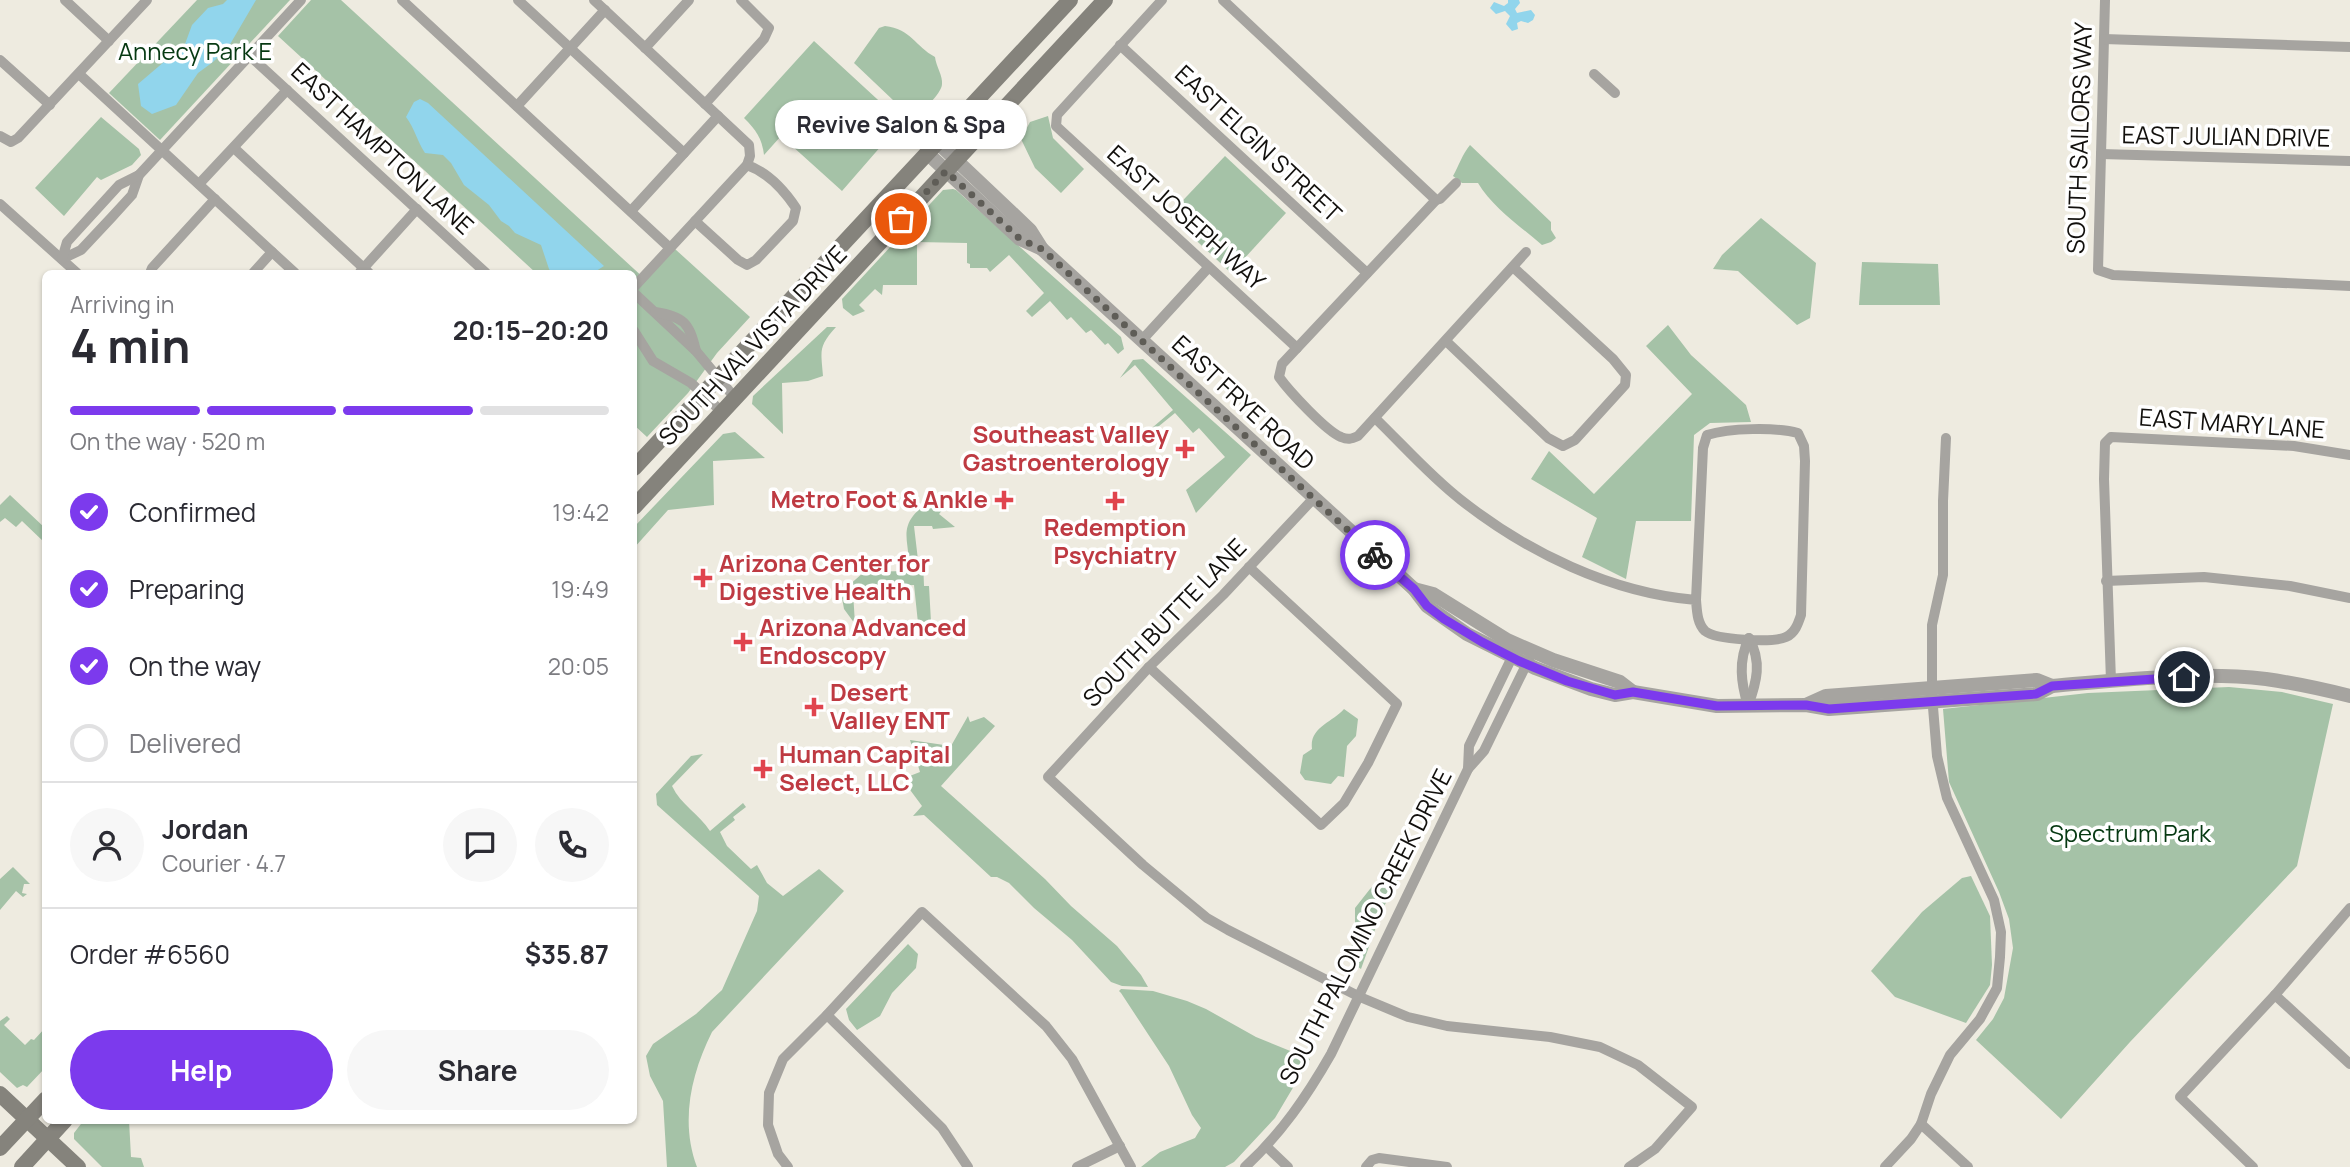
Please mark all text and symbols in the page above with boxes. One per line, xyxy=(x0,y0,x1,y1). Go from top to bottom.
street label: SOUTH SAILORS WAY xyxy=(2058,21,2099,254)
park label: Annecy Park E xyxy=(118,34,272,67)
street label: EAST HAMPTON LANE xyxy=(285,55,481,241)
street label: EAST ELGIN STREET xyxy=(1169,57,1350,229)
callout: Revive Salon & Spa xyxy=(775,100,1027,149)
text: Revive Salon & Spa xyxy=(797,108,1005,140)
street label: EAST JULIAN DRIVE xyxy=(2121,117,2331,154)
street label: EAST JOSEPH WAY xyxy=(1101,137,1274,297)
pin xyxy=(871,189,931,249)
icon: bag xyxy=(882,200,920,238)
street label: SOUTH VAL VISTA DRIVE xyxy=(650,238,853,452)
text: Arriving in xyxy=(70,288,175,320)
text: 20:15–20:20 xyxy=(453,312,609,348)
text: 4 min xyxy=(70,314,190,377)
street label: EAST FRYE ROAD xyxy=(1166,327,1322,477)
street label: EAST MARY LANE xyxy=(2138,400,2326,445)
place label: Southeast Valley Gastroenterology xyxy=(963,417,1170,478)
text: On the way · 520 m xyxy=(70,425,265,457)
marker: Southeast Valley Gastroenterology xyxy=(1175,439,1195,459)
place label: Metro Foot & Ankle xyxy=(771,482,988,515)
marker: Metro Foot & Ankle xyxy=(994,490,1014,510)
marker: Redemption Psychiatry xyxy=(1105,491,1125,511)
icon: check xyxy=(70,493,108,531)
text: Confirmed xyxy=(129,494,256,530)
text: 19:42 xyxy=(552,496,609,528)
place label: Redemption Psychiatry xyxy=(1044,510,1186,571)
courier xyxy=(1340,520,1410,590)
street label: SOUTH BUTTE LANE xyxy=(1075,531,1253,713)
icon: bike xyxy=(1356,536,1394,574)
place label: Arizona Center for Digestive Health xyxy=(719,546,930,607)
marker: Arizona Center for Digestive Health xyxy=(693,568,713,588)
icon: check xyxy=(70,570,108,608)
text: Preparing xyxy=(129,571,245,607)
text: 19:49 xyxy=(551,573,609,605)
place label: Arizona Advanced Endoscopy xyxy=(759,610,967,671)
marker: Arizona Advanced Endoscopy xyxy=(733,632,753,652)
icon: check xyxy=(70,647,108,685)
pin xyxy=(2154,647,2214,707)
text: On the way xyxy=(129,648,261,684)
text: 20:05 xyxy=(548,650,609,682)
icon: home xyxy=(2165,658,2203,696)
place label: Desert Valley ENT xyxy=(830,675,950,736)
marker: Desert Valley ENT xyxy=(804,697,824,717)
text: Delivered xyxy=(129,725,241,761)
place label: Human Capital Select, LLC xyxy=(779,737,951,798)
marker: Human Capital Select, LLC xyxy=(753,759,773,779)
street label: SOUTH PALOMINO CREEK DRIVE xyxy=(1271,763,1459,1090)
button: person xyxy=(70,808,144,882)
button: chat xyxy=(443,808,517,882)
button: phone xyxy=(535,808,609,882)
text: Jordan xyxy=(162,811,248,847)
park label: Spectrum Park xyxy=(2049,816,2212,849)
text: Courier · 4.7 xyxy=(162,847,286,879)
text: Order #6560 xyxy=(70,936,230,972)
text: $35.87 xyxy=(525,936,609,972)
button: Help xyxy=(70,1030,333,1110)
button: Share xyxy=(347,1030,609,1110)

